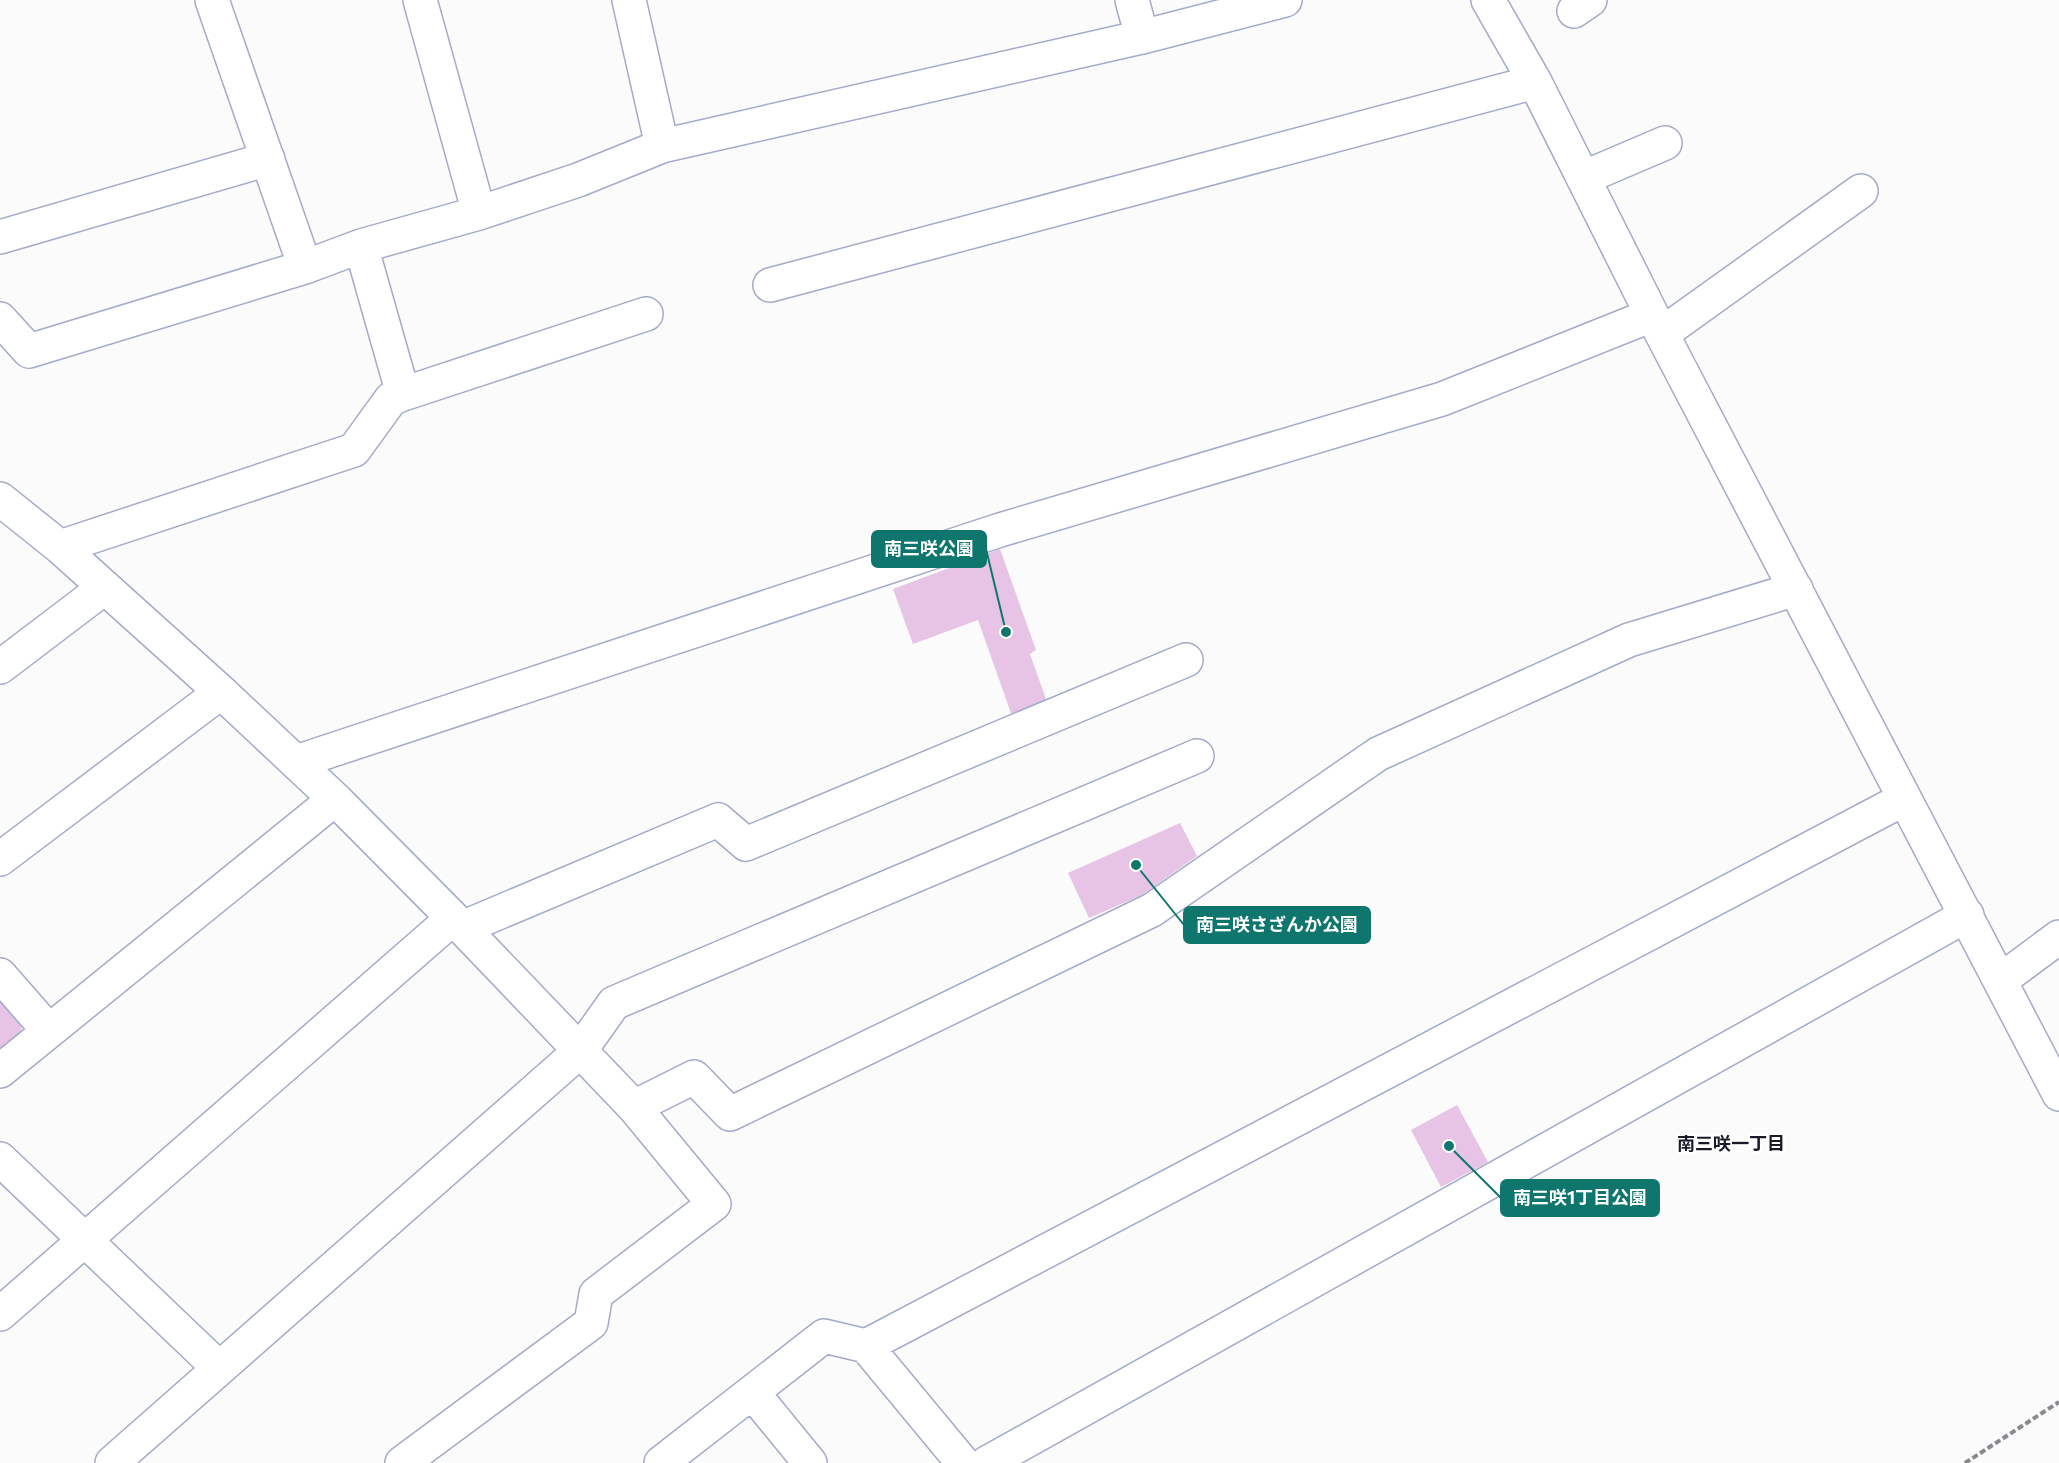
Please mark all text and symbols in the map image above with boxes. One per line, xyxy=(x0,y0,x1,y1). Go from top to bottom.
callout: 南三咲公園 xyxy=(872,531,986,567)
text: 南三咲公園 xyxy=(884,537,974,559)
callout: 南三咲さざんか公園 xyxy=(1184,907,1370,943)
text: 南三咲さざんか公園 xyxy=(1196,913,1358,935)
district label: 南三咲一丁目 xyxy=(1677,1132,1785,1154)
callout: 南三咲1丁目公園 xyxy=(1501,1180,1659,1216)
text: 南三咲1丁目公園 xyxy=(1513,1186,1647,1208)

